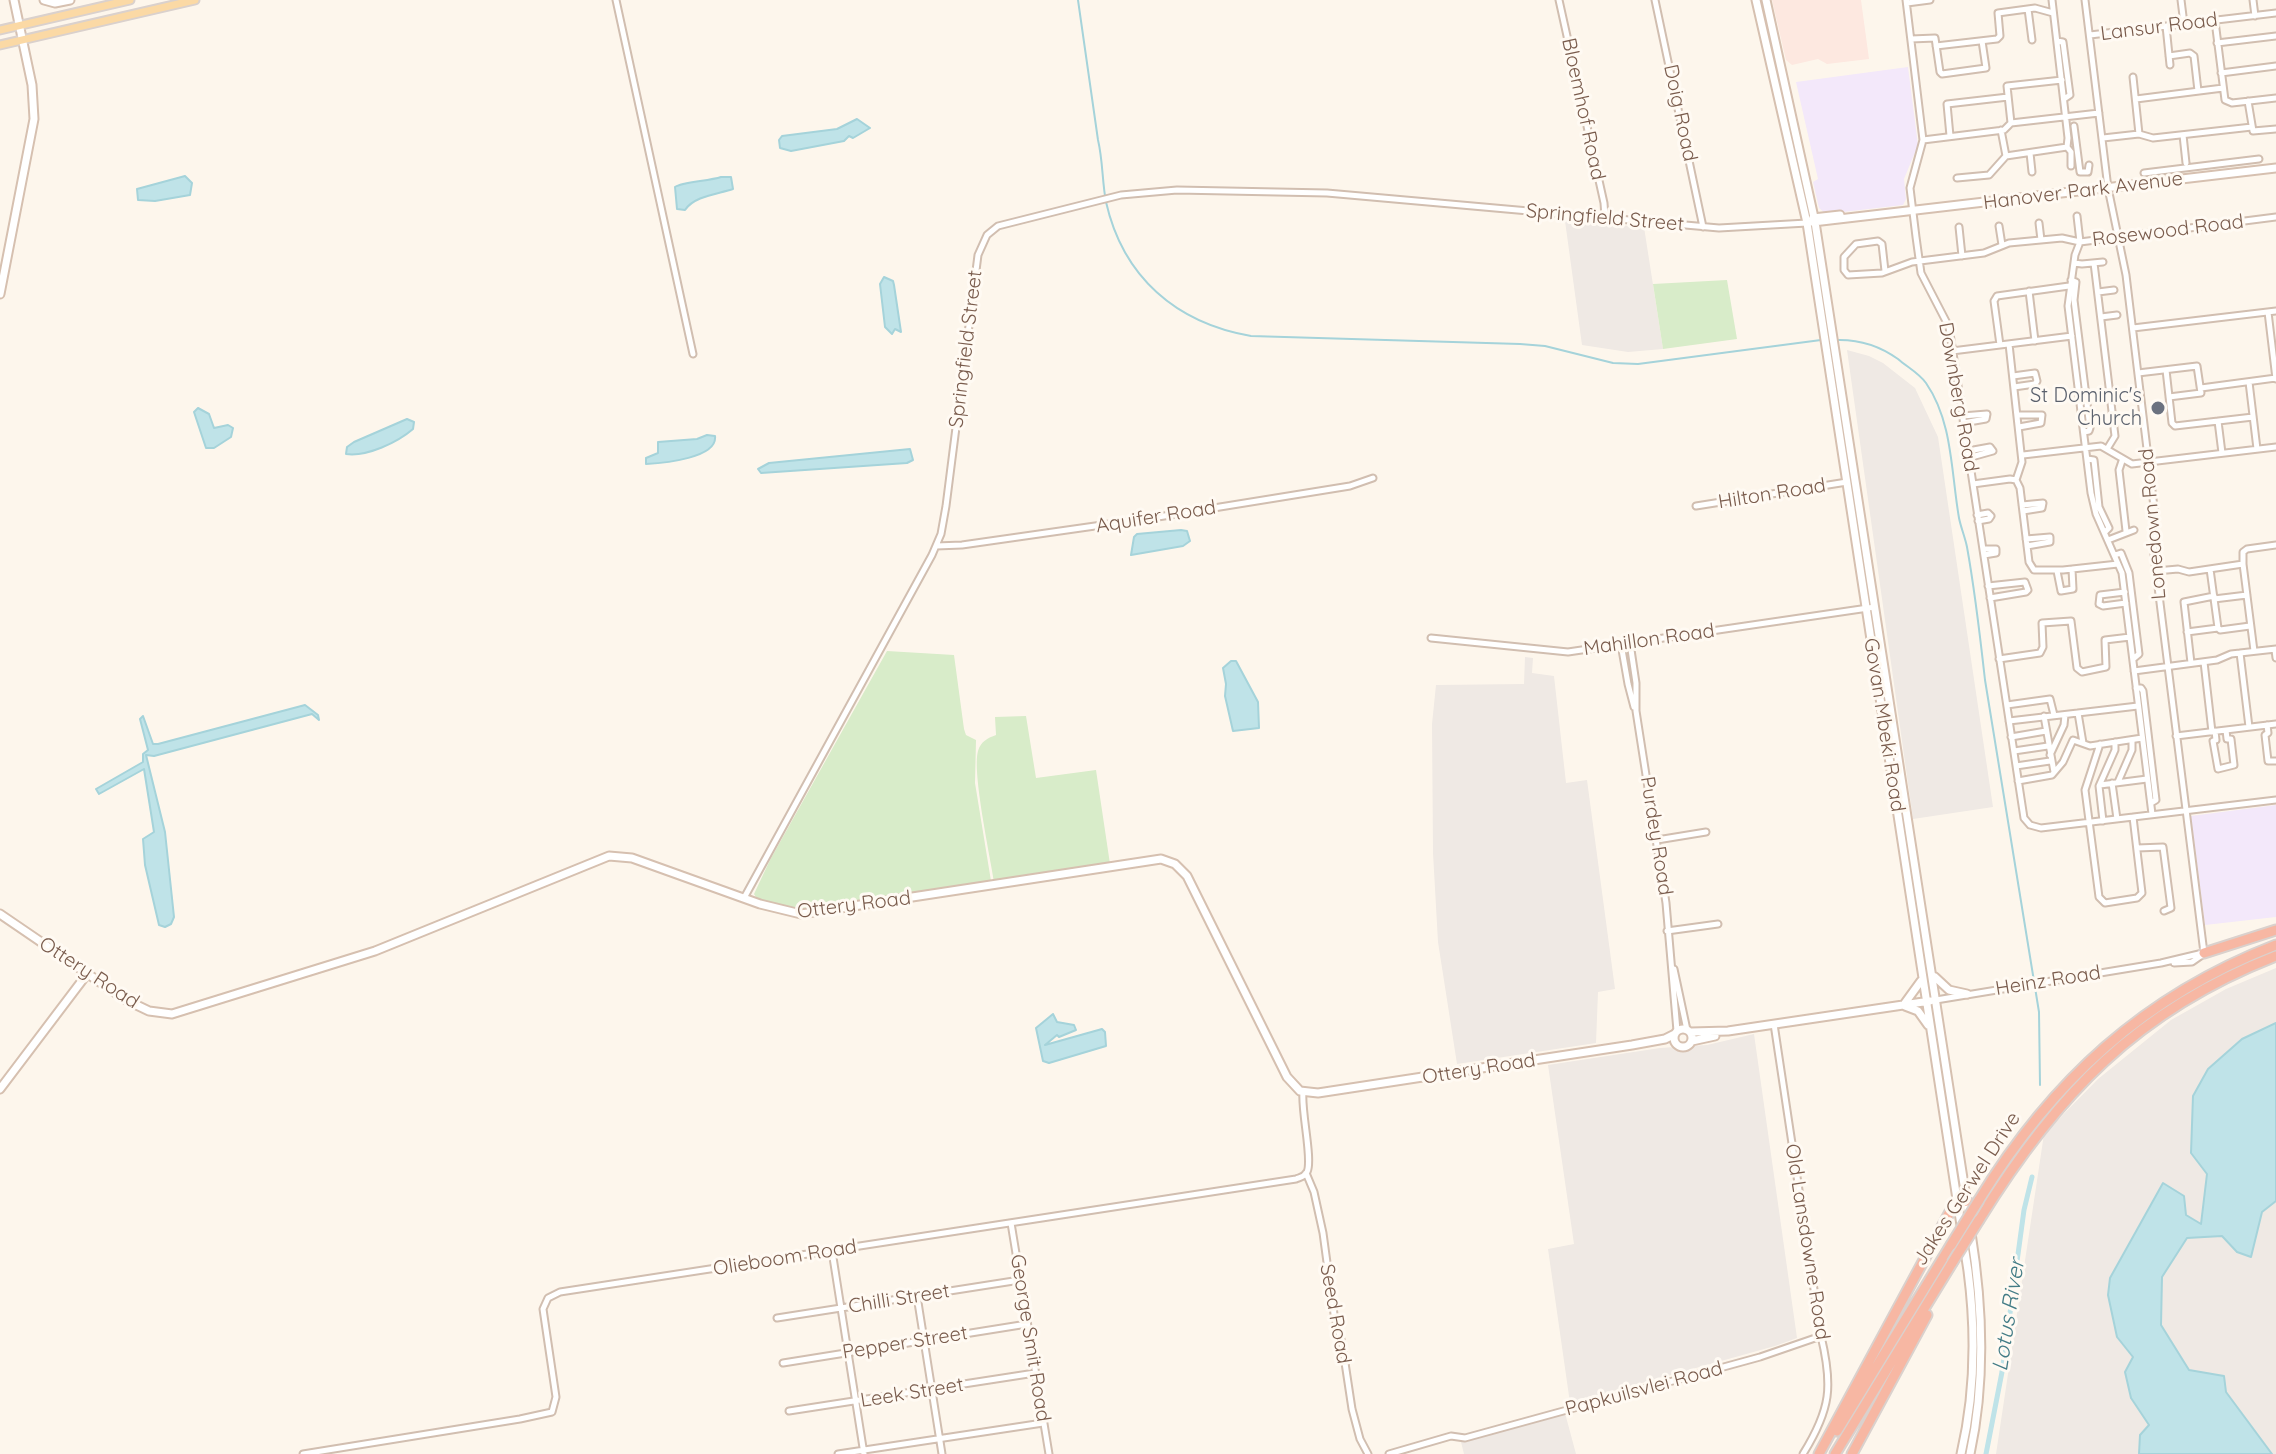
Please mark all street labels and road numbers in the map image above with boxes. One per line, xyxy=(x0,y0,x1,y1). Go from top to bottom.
street label: Lansur Road xyxy=(2099,8,2219,46)
street label: Bloemhof Road xyxy=(1556,36,1610,182)
street label: Doig Road xyxy=(1658,62,1702,164)
street label: Hanover Park Avenue xyxy=(1982,167,2184,215)
street label: Springfield Street xyxy=(1525,199,1685,237)
street label: Rosewood Road xyxy=(2091,210,2245,252)
street label: Springfield Street xyxy=(944,269,988,429)
street label: Downberg Road xyxy=(1933,320,1983,474)
street label: Lonedown Road xyxy=(2134,448,2172,600)
street label: Hilton Road xyxy=(1716,474,1828,514)
street label: Aquifer Road xyxy=(1094,496,1218,538)
street label: Mahillon Road xyxy=(1582,619,1716,661)
street label: Govan Mbeki Road xyxy=(1858,636,1910,814)
street label: Purdey Road xyxy=(1635,775,1677,897)
street label: Ottery Road xyxy=(796,886,912,924)
street label: Ottery Road xyxy=(35,932,143,1014)
street label: Heinz Road xyxy=(1994,961,2102,1001)
street label: Ottery Road xyxy=(1421,1048,1537,1090)
street label: Jakes Gerwel Drive xyxy=(1908,1108,2026,1270)
street label: Old Lansdowne Road xyxy=(1780,1142,1834,1342)
street label: Olieboom Road xyxy=(711,1235,859,1281)
street label: George Smit Road xyxy=(1005,1253,1055,1423)
street label: Seed Road xyxy=(1314,1262,1356,1366)
street label: Chilli Street xyxy=(847,1279,951,1319)
street label: Pepper Street xyxy=(841,1321,969,1365)
street label: Papkuilsvlei Road xyxy=(1563,1356,1725,1422)
street label: Leek Street xyxy=(859,1373,965,1413)

